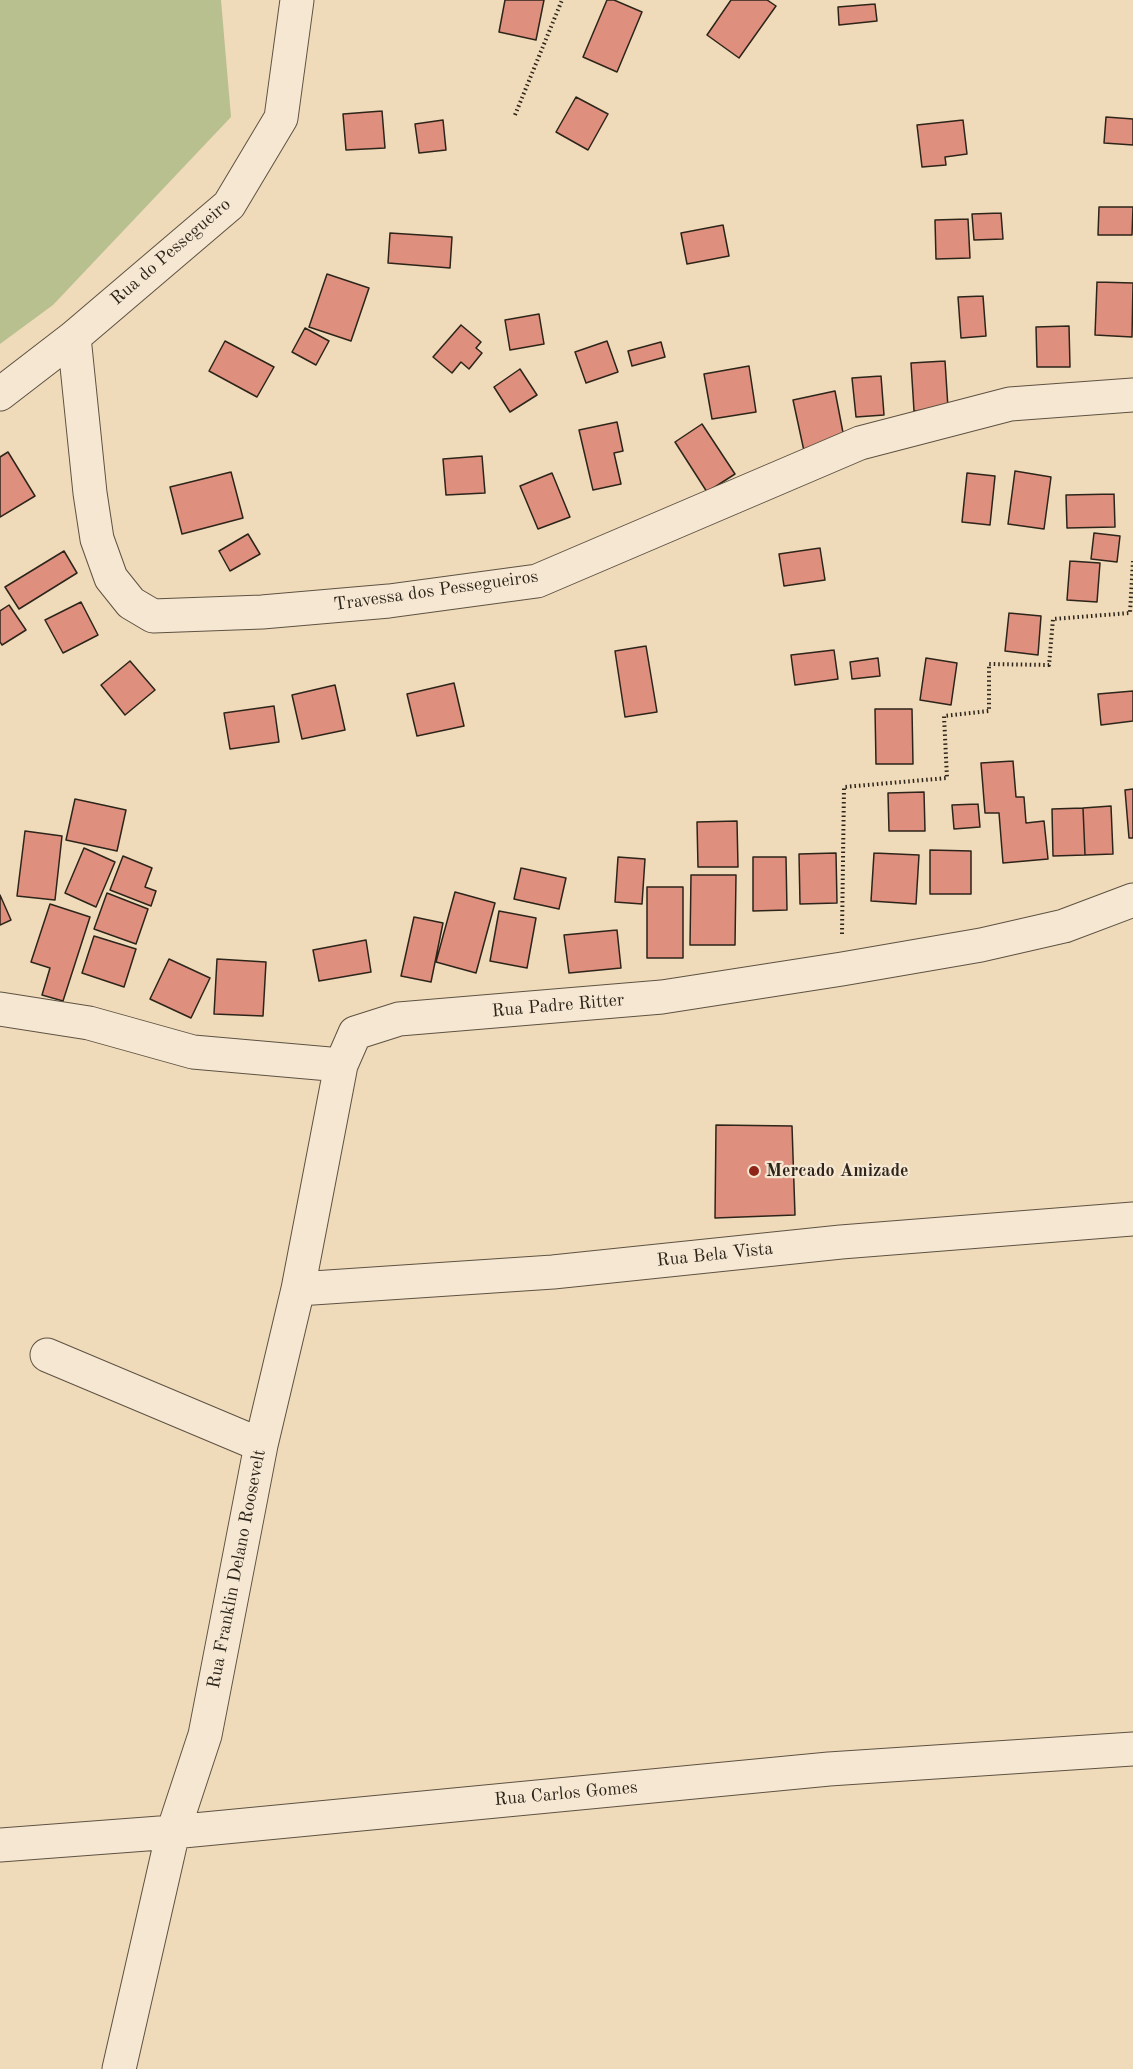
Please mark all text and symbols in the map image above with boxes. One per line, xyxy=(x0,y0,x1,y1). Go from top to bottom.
street label: Rua do Pessegueiro xyxy=(107,194,235,310)
street label: Travessa dos Pessegueiros xyxy=(332,566,540,616)
street label: Rua Padre Ritter xyxy=(491,989,625,1023)
place label: Mercado Amizade xyxy=(766,1160,909,1182)
marker: Mercado Amizade xyxy=(747,1164,761,1178)
street label: Rua Bela Vista xyxy=(656,1238,774,1272)
street label: Rua Franklin Delano Roosevelt xyxy=(203,1448,271,1690)
street label: Rua Carlos Gomes xyxy=(493,1777,639,1811)

